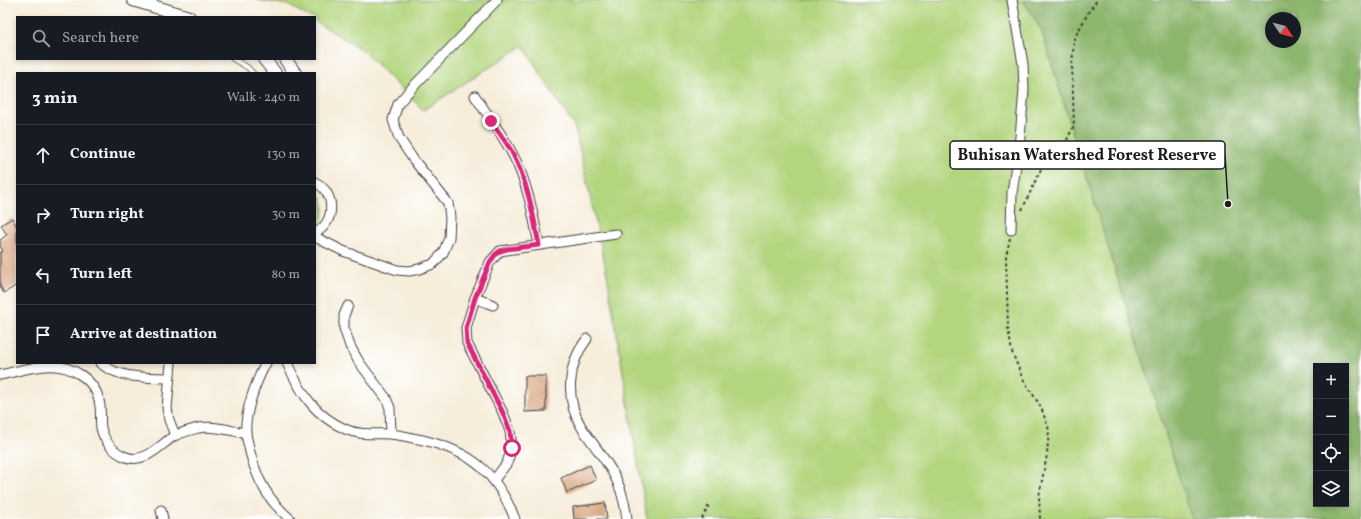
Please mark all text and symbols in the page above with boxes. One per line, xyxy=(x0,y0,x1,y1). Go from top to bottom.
north arrow xyxy=(1265,12,1301,48)
search box xyxy=(16,16,316,60)
icon: search xyxy=(30,27,52,49)
text: Search here xyxy=(62,28,139,49)
text: 3 min xyxy=(32,87,78,110)
text: Walk · 240 m xyxy=(227,89,300,107)
route end xyxy=(482,112,500,130)
callout: Buhisan Watershed Forest Reserve xyxy=(950,141,1225,169)
icon: ahead xyxy=(32,144,54,166)
text: Continue xyxy=(70,144,135,165)
text: Buhisan Watershed Forest Reserve xyxy=(958,145,1216,167)
text: 130 m xyxy=(267,146,300,164)
icon: right xyxy=(32,204,54,226)
text: Turn right xyxy=(70,204,144,225)
text: 30 m xyxy=(272,206,300,224)
icon: left xyxy=(32,264,54,286)
text: Turn left xyxy=(70,264,132,285)
text: 80 m xyxy=(271,266,300,284)
icon: arrive xyxy=(32,324,54,346)
text: Arrive at destination xyxy=(70,324,217,345)
map controls xyxy=(1313,363,1349,507)
button: + xyxy=(1313,363,1349,399)
button: − xyxy=(1313,399,1349,435)
button: locate xyxy=(1313,435,1349,471)
route start xyxy=(503,439,521,457)
button: layers xyxy=(1313,471,1349,507)

